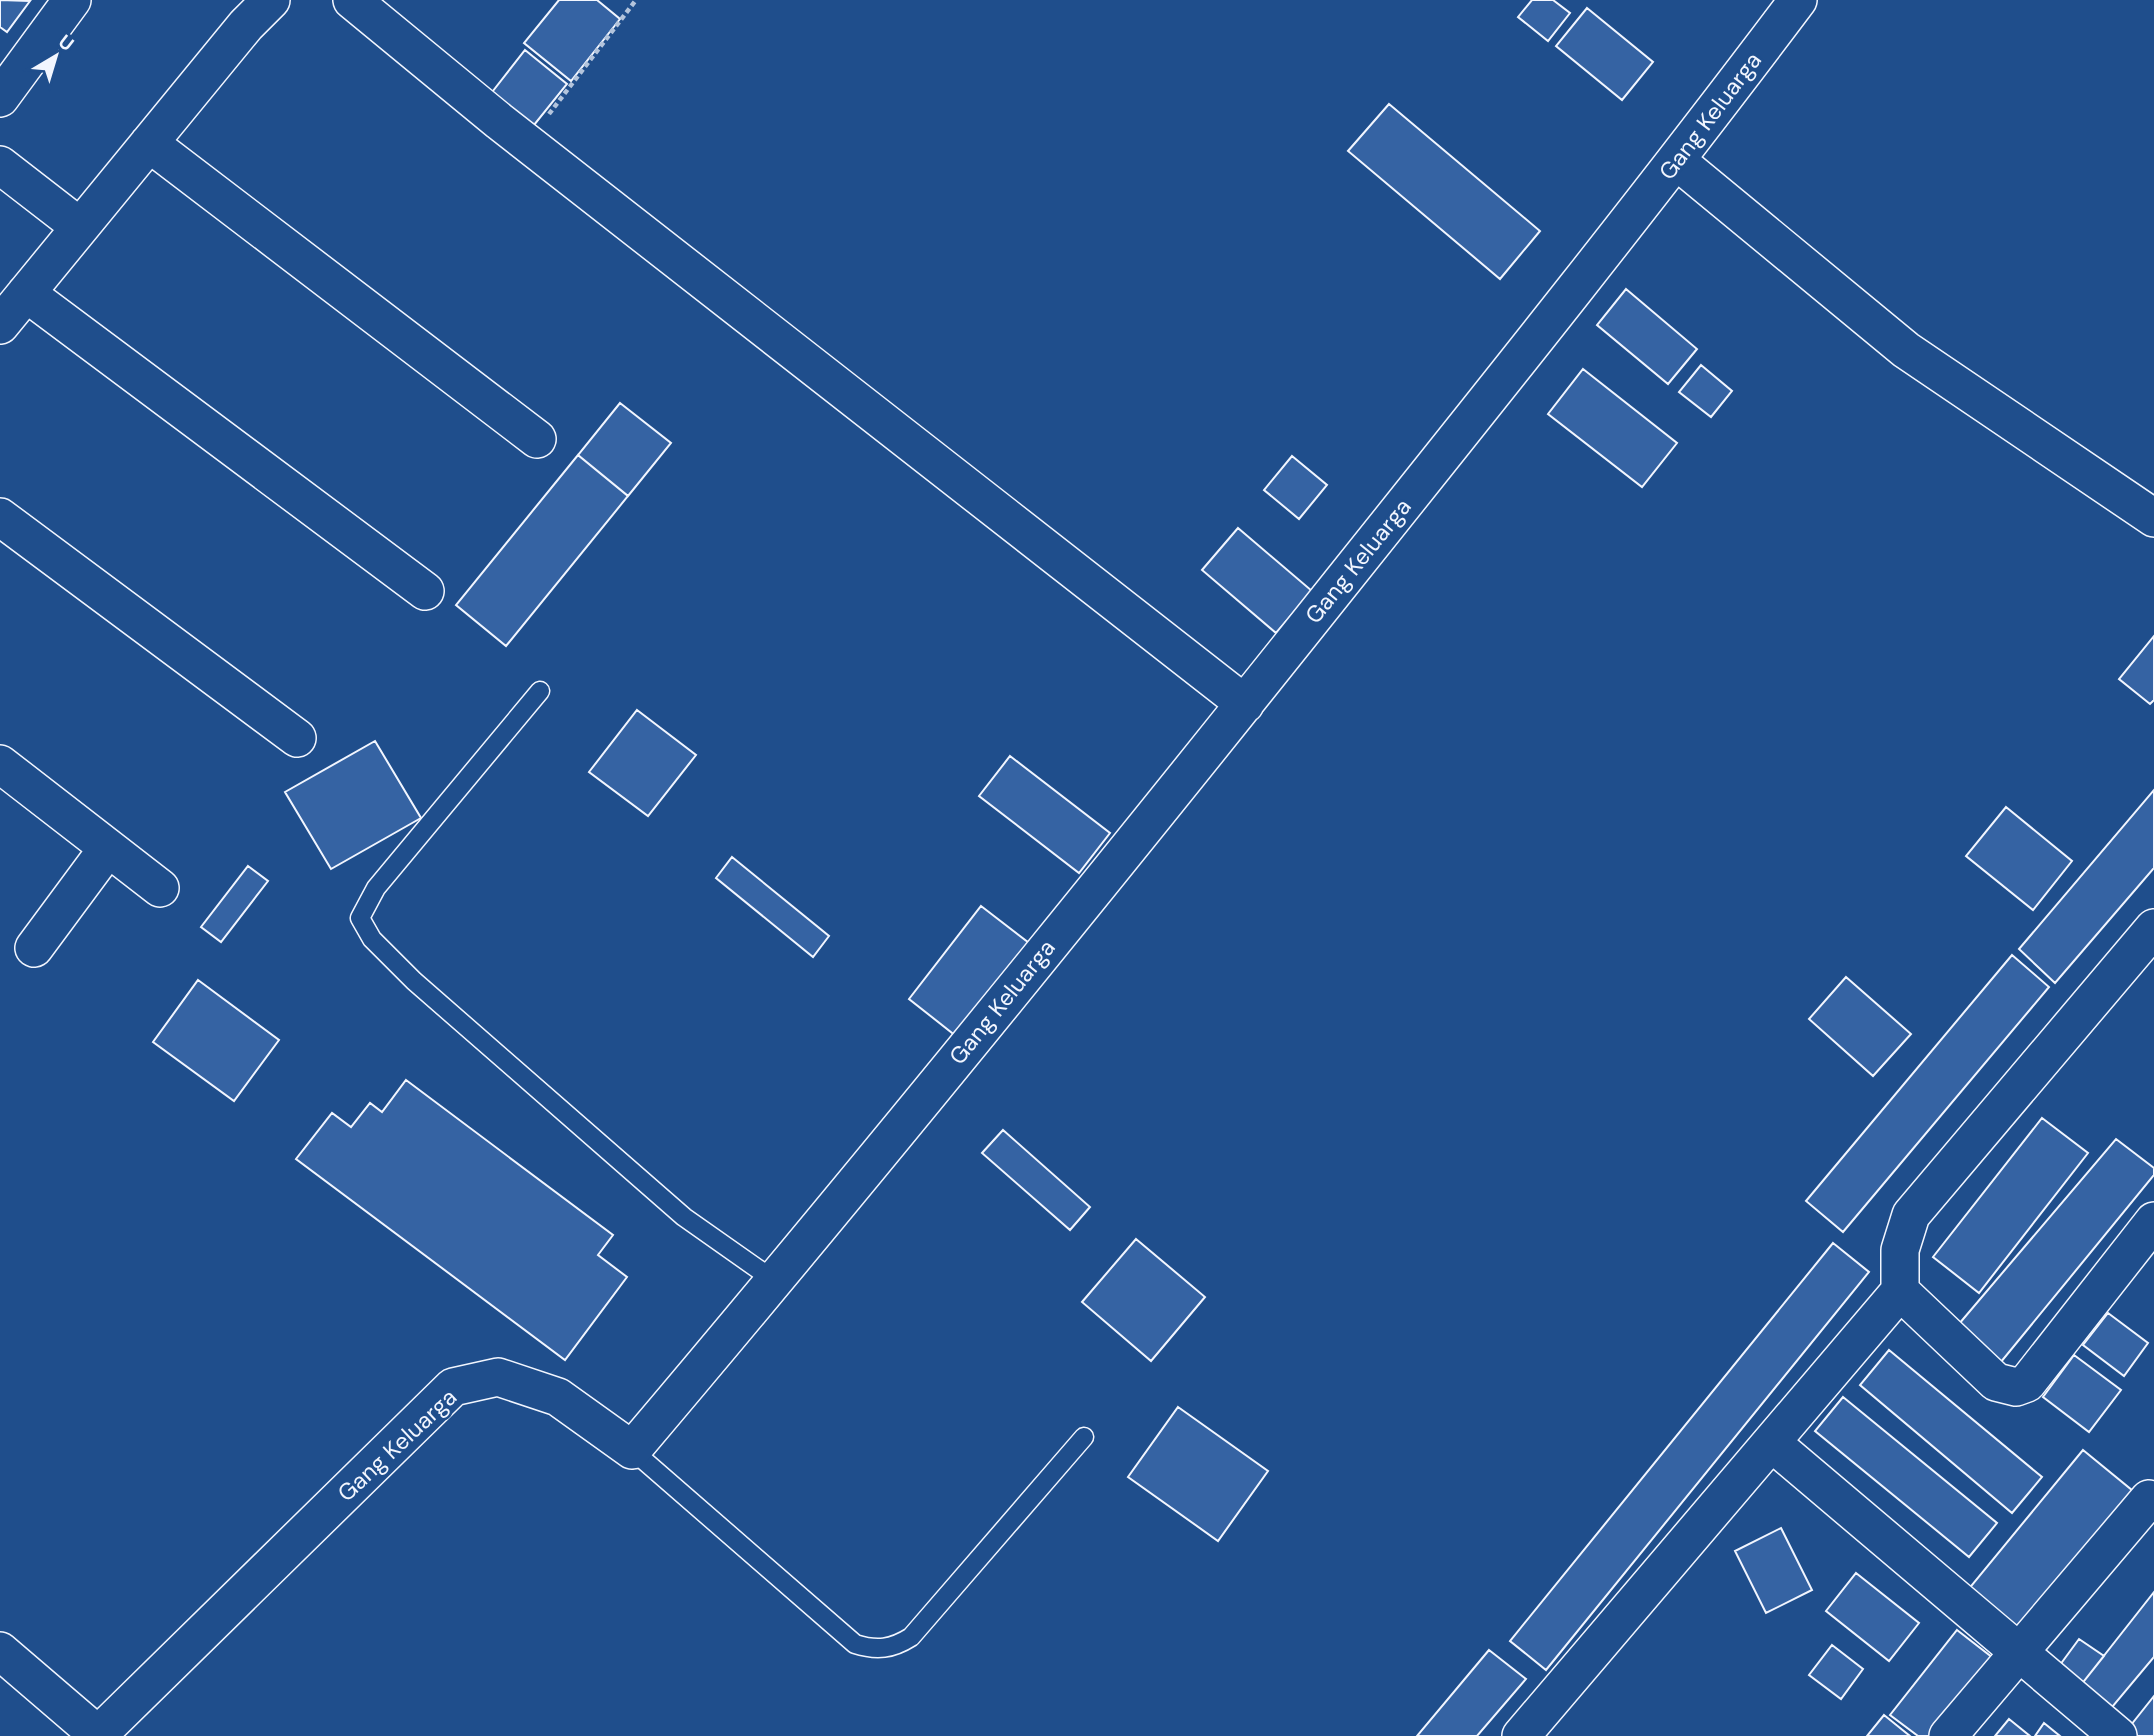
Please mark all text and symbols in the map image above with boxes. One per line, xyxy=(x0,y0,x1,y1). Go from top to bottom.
north arrow xyxy=(21,21,91,91)
text: U xyxy=(53,29,79,57)
street label: Gang Keluarga xyxy=(1652,46,1768,186)
street label: Gang Keluarga xyxy=(1298,492,1418,630)
street label: Gang Keluarga xyxy=(942,933,1062,1071)
street label: Gang Keluarga xyxy=(331,1382,463,1508)

